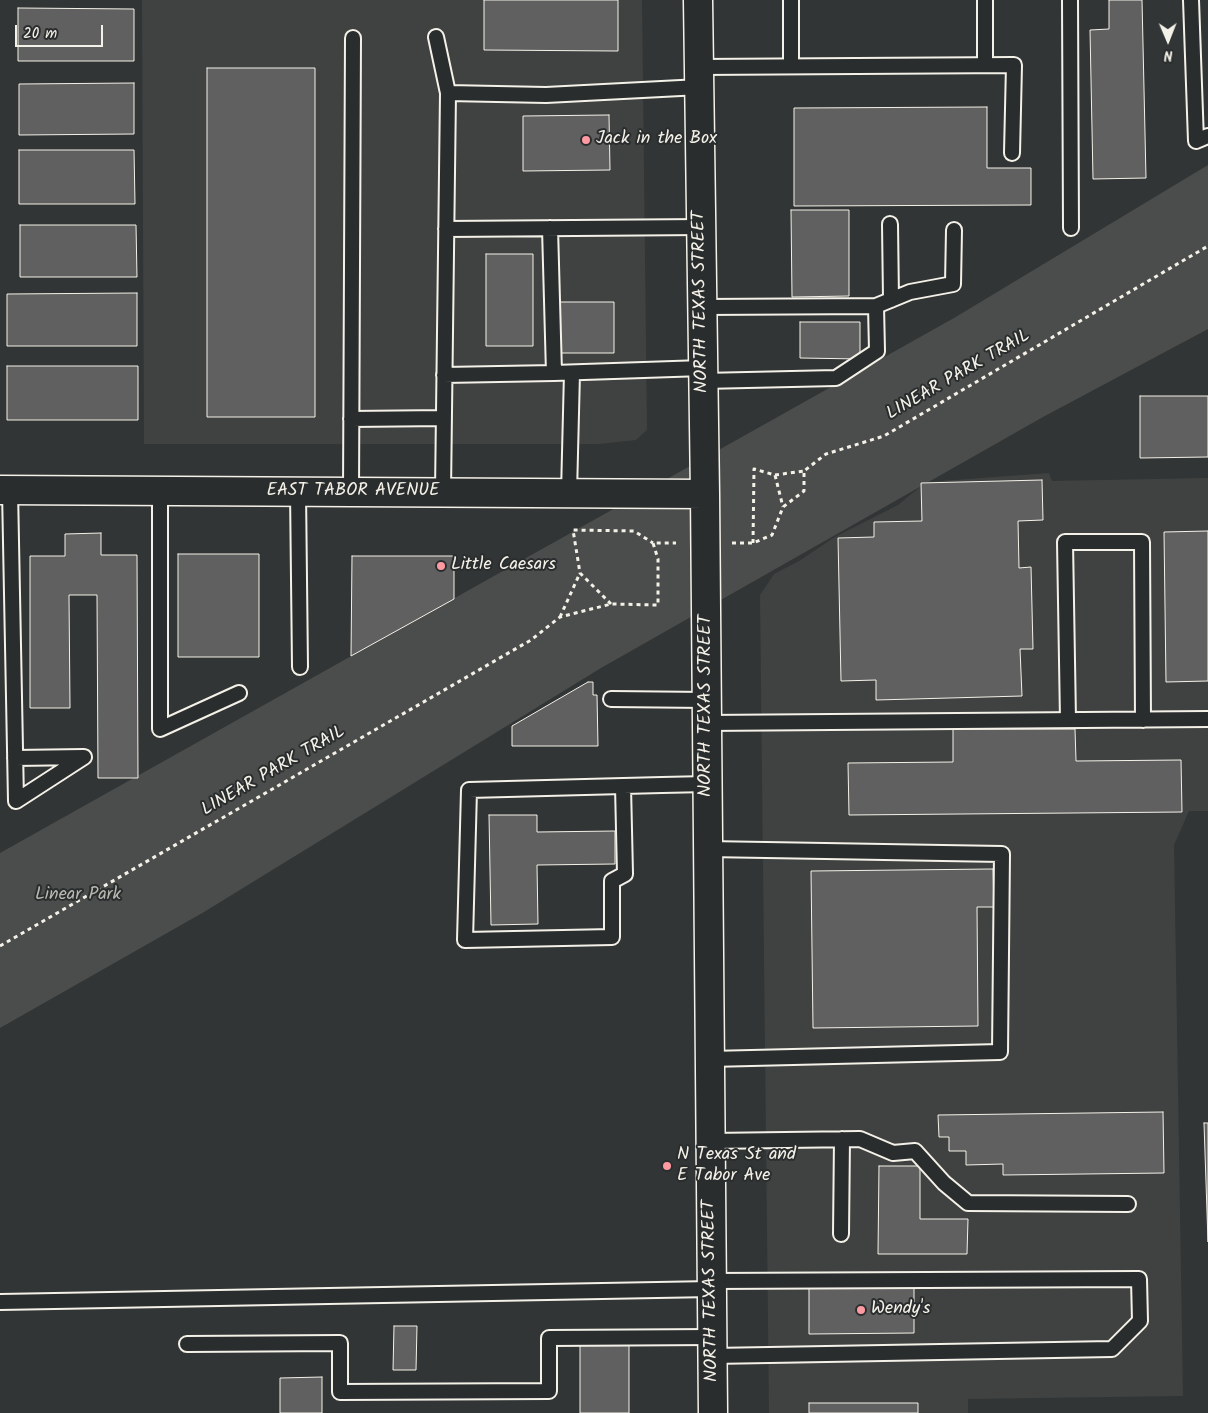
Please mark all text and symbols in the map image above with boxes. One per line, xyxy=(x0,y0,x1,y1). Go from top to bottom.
scale bar xyxy=(18,15,105,47)
north arrow xyxy=(1143,15,1193,65)
text: 20 m xyxy=(23,22,57,46)
text: N xyxy=(1164,44,1173,66)
place label: Jack in the Box xyxy=(596,129,717,151)
marker: Jack in the Box xyxy=(580,134,592,146)
street label: NORTH TEXAS STREET xyxy=(690,211,714,393)
street label: LINEAR PARK TRAIL xyxy=(883,326,1035,426)
street label: EAST TABOR AVENUE xyxy=(266,481,440,503)
place label: Little Caesars xyxy=(451,555,556,577)
marker: Little Caesars xyxy=(435,560,447,572)
street label: NORTH TEXAS STREET xyxy=(696,615,718,797)
street label: LINEAR PARK TRAIL xyxy=(198,722,350,822)
park label: Linear Park xyxy=(35,885,121,907)
place label: N Texas St and E Tabor Ave xyxy=(677,1145,796,1188)
marker: N Texas St and E Tabor Ave xyxy=(661,1160,673,1172)
street label: NORTH TEXAS STREET xyxy=(700,1200,724,1382)
place label: Wendy's xyxy=(871,1299,930,1321)
marker: Wendy's xyxy=(855,1304,867,1316)

